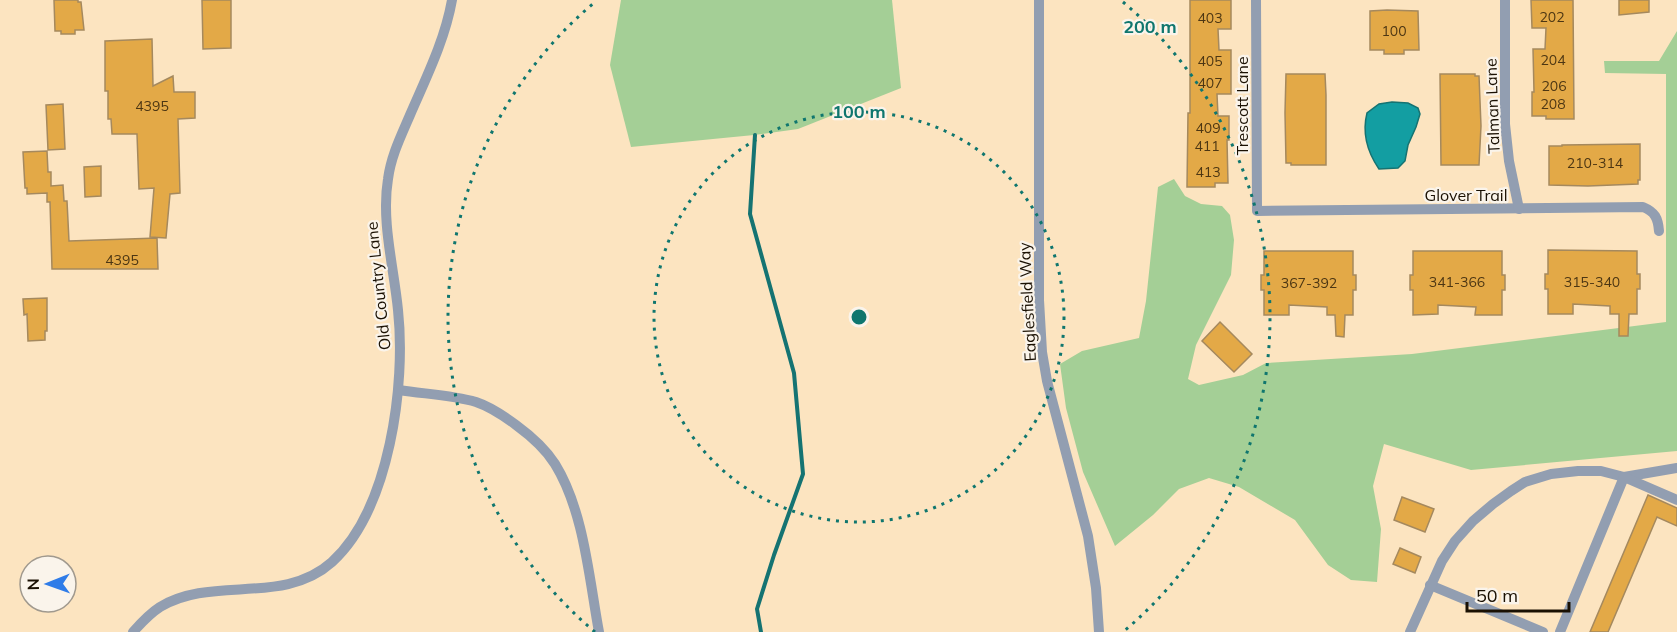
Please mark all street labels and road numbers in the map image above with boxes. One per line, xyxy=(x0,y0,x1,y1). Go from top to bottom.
street label: Trescott Lane xyxy=(1232,56,1252,156)
street label: Talman Lane xyxy=(1480,58,1504,154)
street label: Glover Trail xyxy=(1425,185,1507,205)
street label: Old Country Lane xyxy=(361,221,395,351)
street label: Eaglesfield Way xyxy=(1014,241,1040,362)

